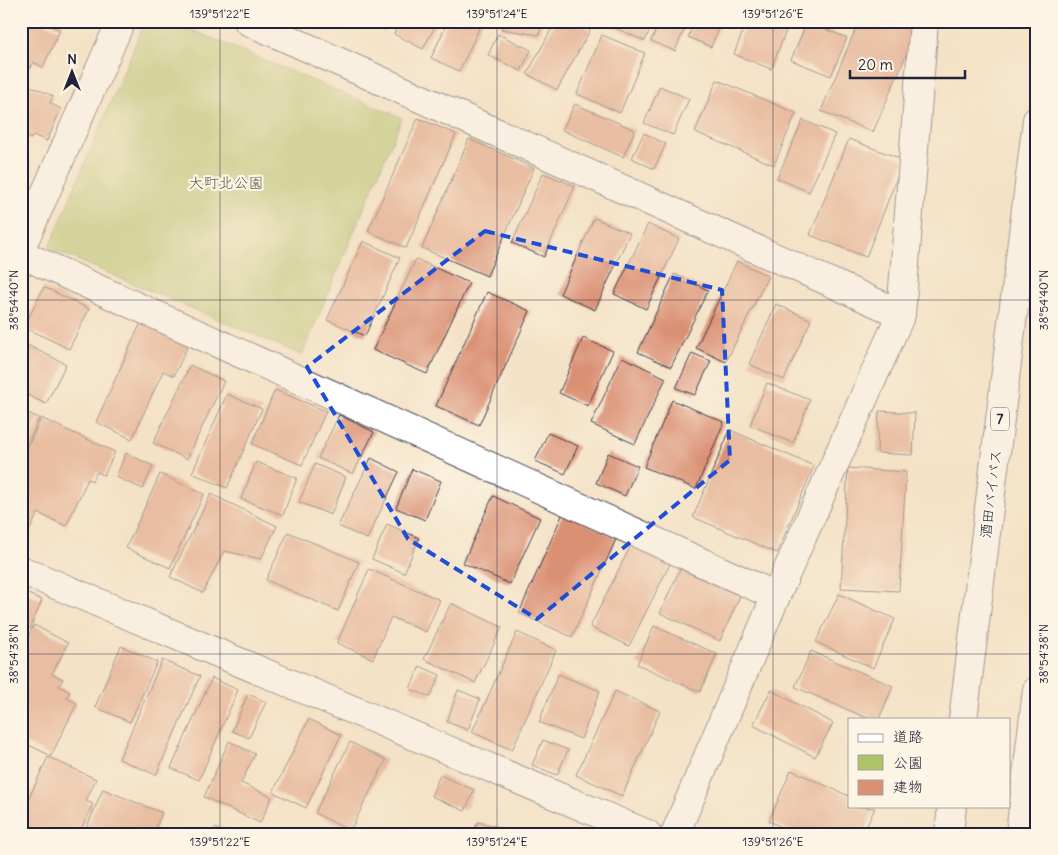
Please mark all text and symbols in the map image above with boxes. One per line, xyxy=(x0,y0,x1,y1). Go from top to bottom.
text: 139°51'22"E xyxy=(190,6,250,21)
text: 139°51'24"E xyxy=(467,6,527,21)
text: 139°51'26"E xyxy=(742,6,804,21)
north arrow xyxy=(48,48,98,98)
scale bar xyxy=(850,48,966,80)
text: N xyxy=(67,50,77,68)
text: 20 m xyxy=(858,55,893,74)
park label: 大町北公園 xyxy=(188,173,264,192)
text: 38°54'40"N xyxy=(6,270,21,330)
text: 38°54'40"N xyxy=(1036,270,1051,330)
road number: 7 xyxy=(991,408,1009,430)
street label: 酒田バイパス xyxy=(976,448,1005,540)
text: 38°54'38"N xyxy=(6,624,21,684)
text: 38°54'38"N xyxy=(1036,624,1051,684)
legend xyxy=(848,718,1010,808)
text: 道路 xyxy=(893,727,923,746)
text: 公園 xyxy=(893,753,923,772)
text: 建物 xyxy=(893,777,923,796)
text: 139°51'22"E xyxy=(190,834,250,849)
text: 139°51'24"E xyxy=(467,834,527,849)
text: 139°51'26"E xyxy=(742,834,804,849)

